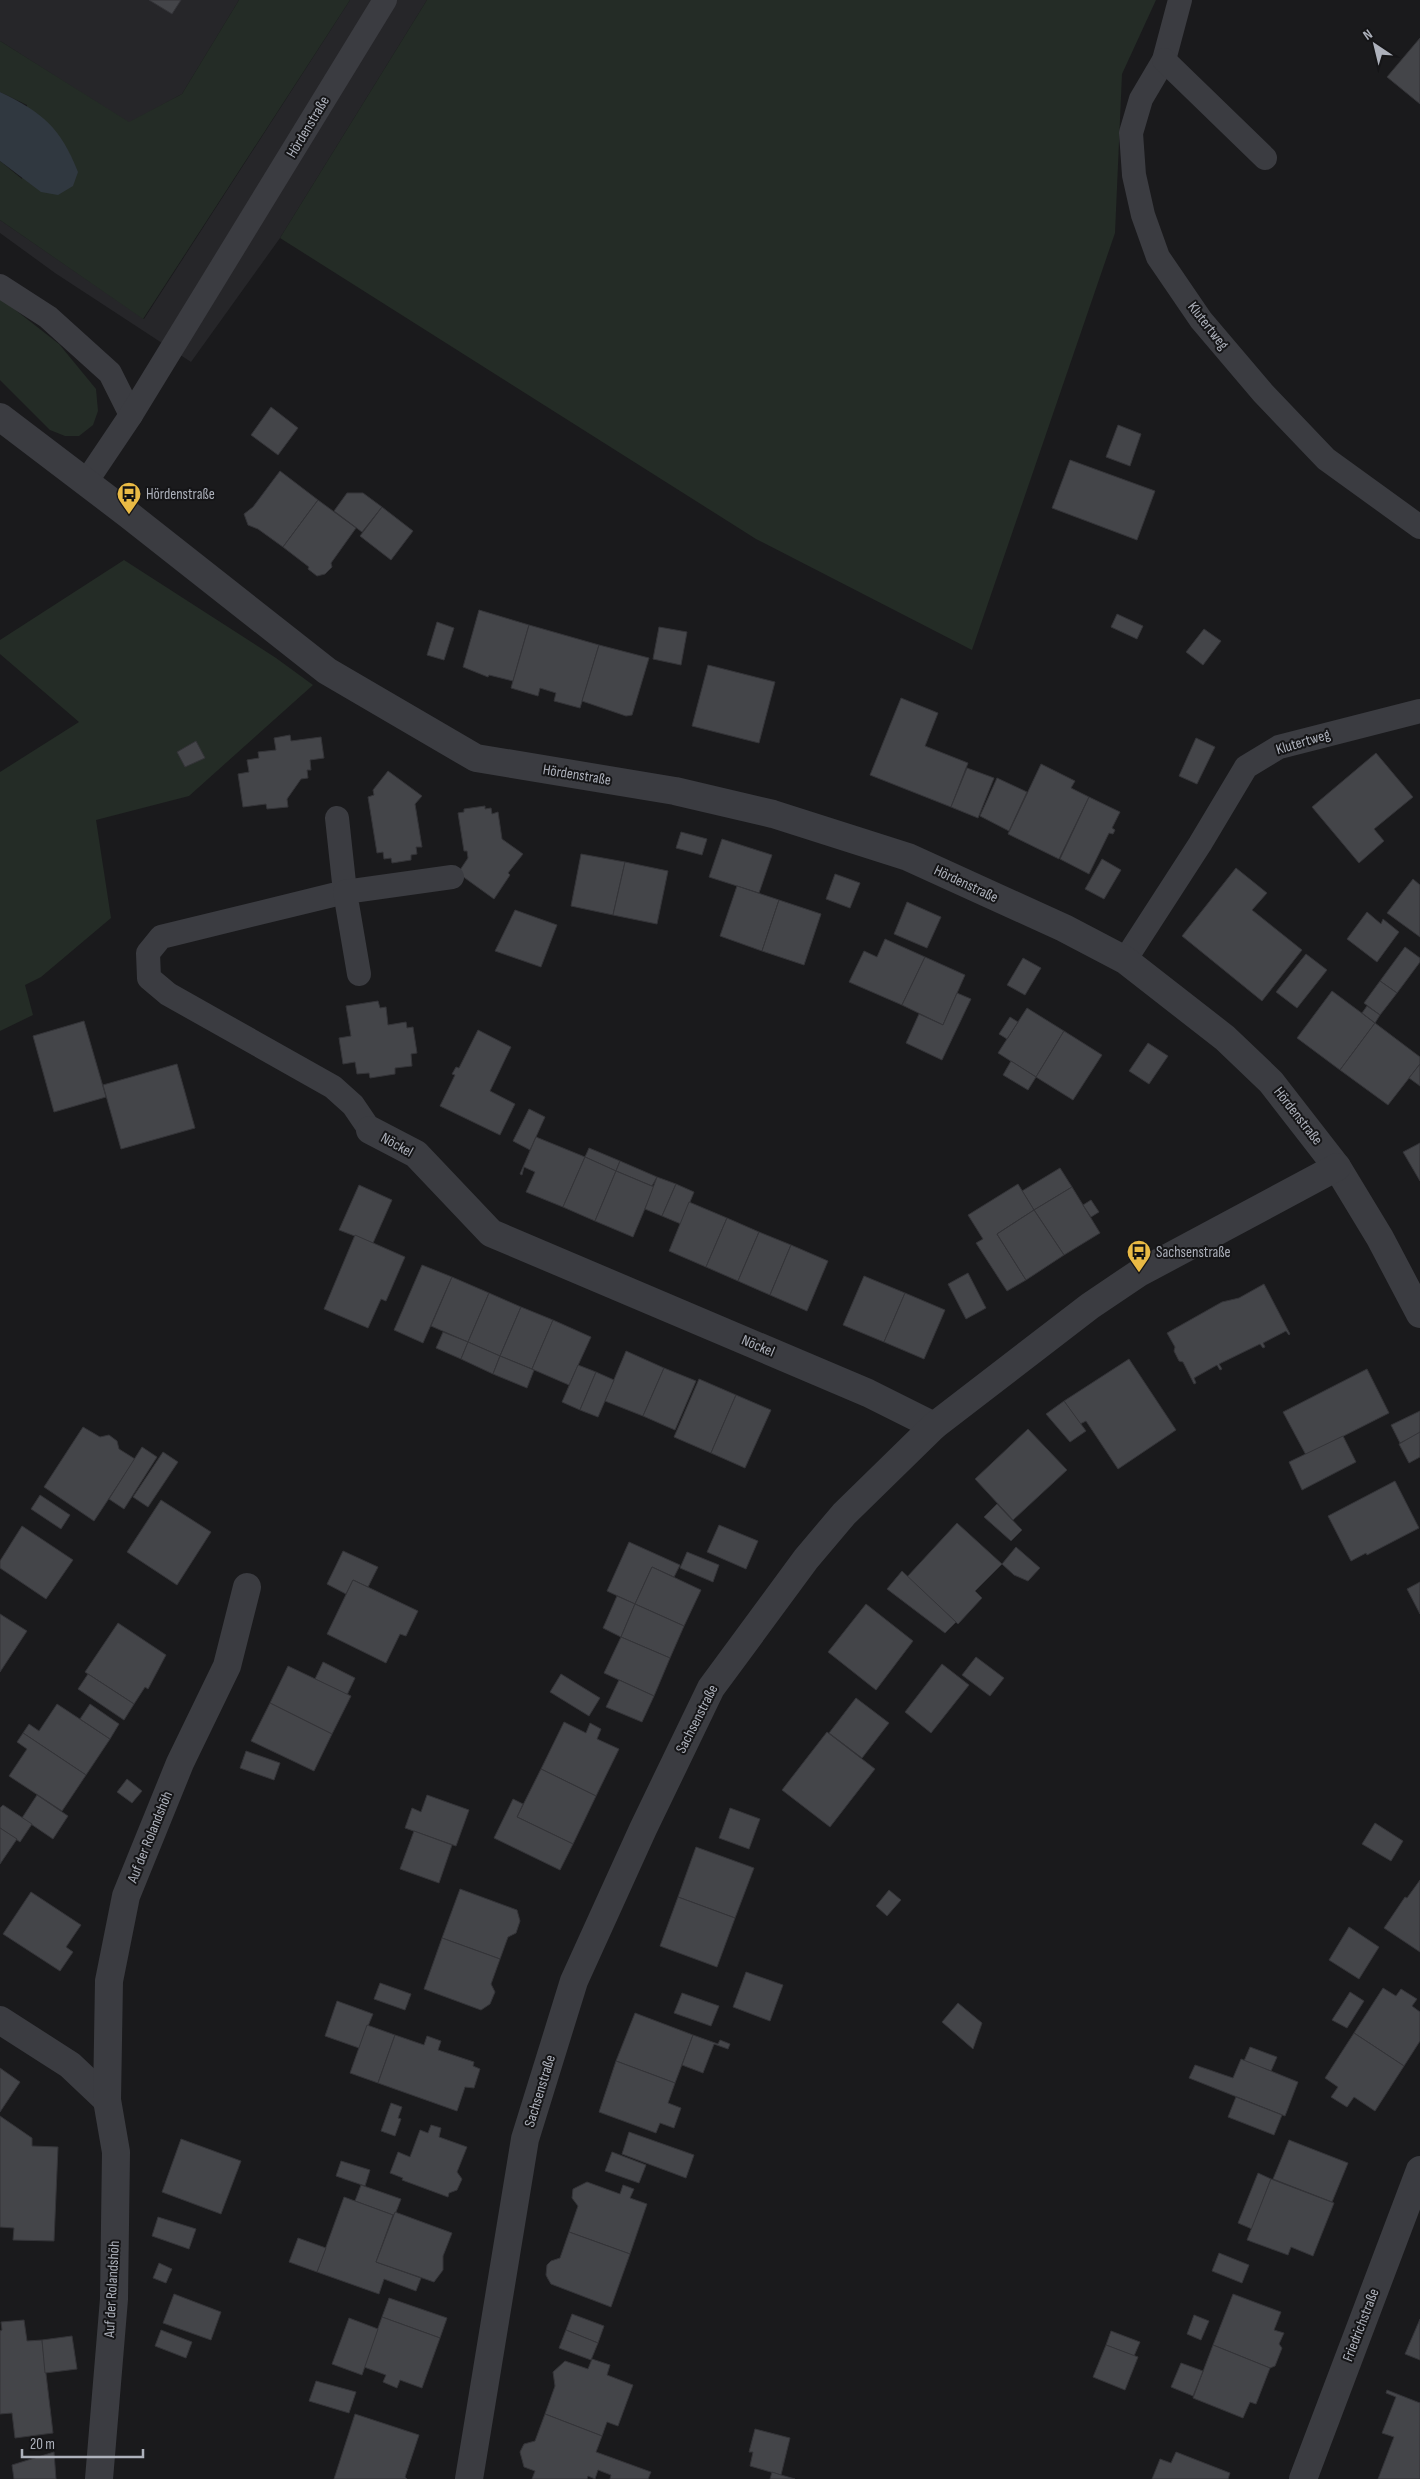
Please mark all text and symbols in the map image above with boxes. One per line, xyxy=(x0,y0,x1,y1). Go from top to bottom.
north arrow xyxy=(1350,20,1400,70)
text: N xyxy=(1360,26,1376,44)
street label: Hördenstraße xyxy=(282,93,334,161)
street label: Klutertweg xyxy=(1183,298,1233,354)
bus stop icon: Hördenstraße xyxy=(116,481,142,515)
place label: Hördenstraße xyxy=(146,485,215,504)
street label: Klutertweg xyxy=(1274,725,1332,759)
street label: Hördenstraße xyxy=(542,760,612,790)
street label: Hördenstraße xyxy=(931,861,1001,907)
street label: Hördenstraße xyxy=(1269,1083,1327,1149)
street label: Nöckel xyxy=(377,1128,417,1162)
bus stop icon: Sachsenstraße xyxy=(1126,1239,1152,1273)
place label: Sachsenstraße xyxy=(1156,1243,1231,1262)
street label: Nöckel xyxy=(739,1331,777,1361)
street label: Sachsenstraße xyxy=(672,1681,722,1757)
street label: Auf der Rolandshöh xyxy=(123,1788,177,1886)
street label: Sachsenstraße xyxy=(520,2053,560,2129)
street label: Auf der Rolandshöh xyxy=(100,2240,124,2339)
street label: Friedrichstraße xyxy=(1338,2286,1384,2364)
scale bar xyxy=(22,2426,144,2458)
text: 20 m xyxy=(30,2435,55,2454)

